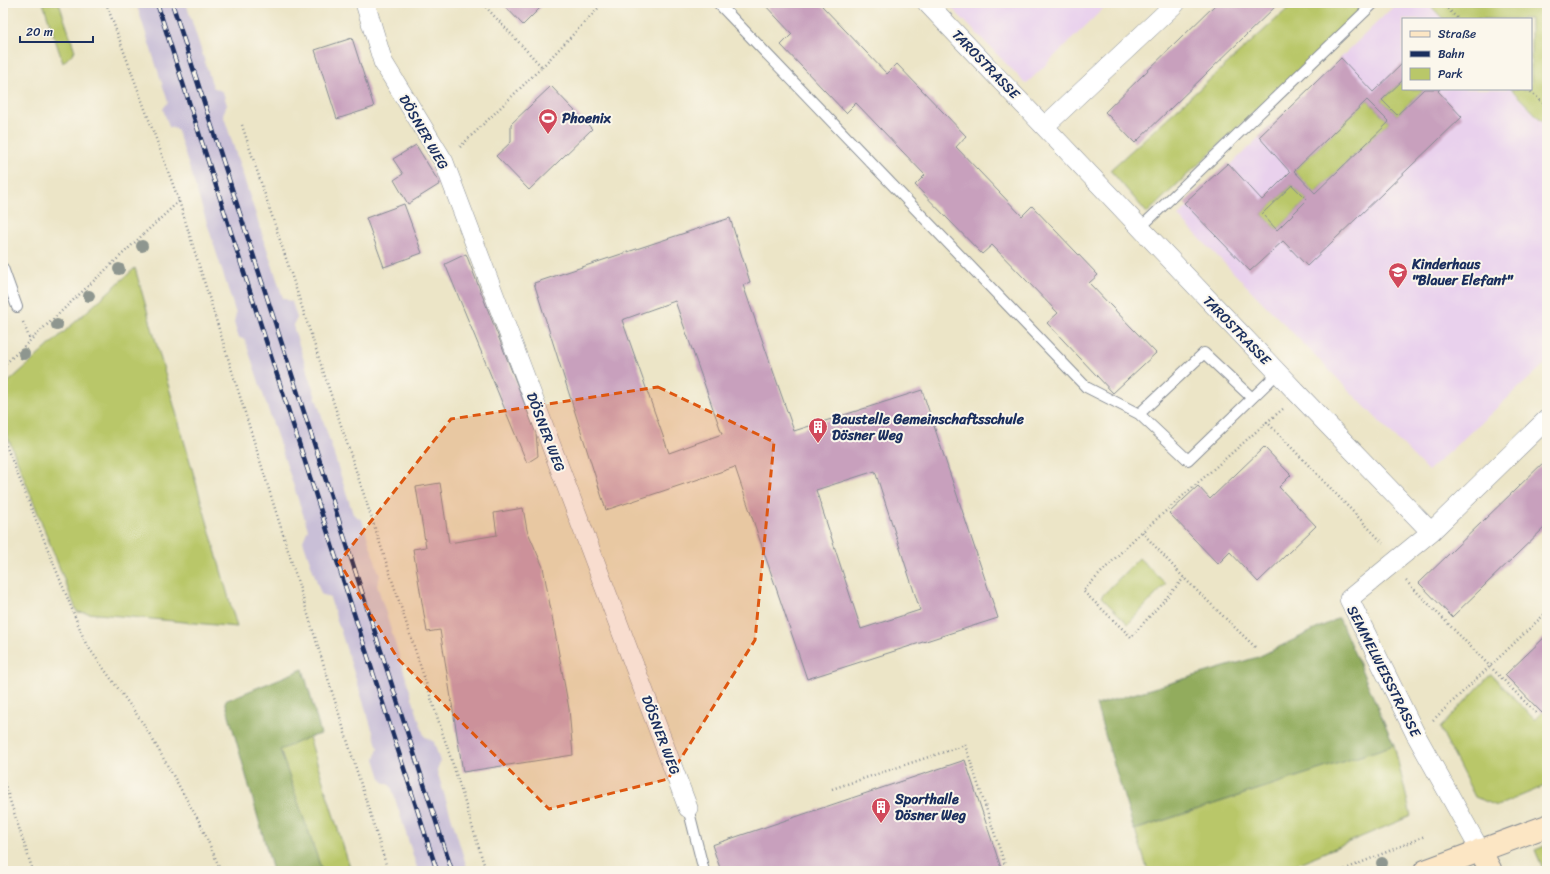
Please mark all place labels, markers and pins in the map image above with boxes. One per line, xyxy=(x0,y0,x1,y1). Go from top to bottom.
place label: Phoenix xyxy=(562,106,612,131)
sports icon: Phoenix xyxy=(537,107,559,135)
place label: Kinderhaus "Blauer Elefant" xyxy=(1411,252,1514,293)
school or university icon: Kinderhaus "Blauer Elefant" xyxy=(1387,261,1409,289)
place label: Baustelle Gemeinschaftsschule Dösner Weg xyxy=(832,407,1025,448)
building icon: Baustelle Gemeinschaftsschule Dösner Weg xyxy=(807,416,829,444)
place label: Sporthalle Dösner Weg xyxy=(894,787,967,828)
building icon: Sporthalle Dösner Weg xyxy=(870,796,892,824)

